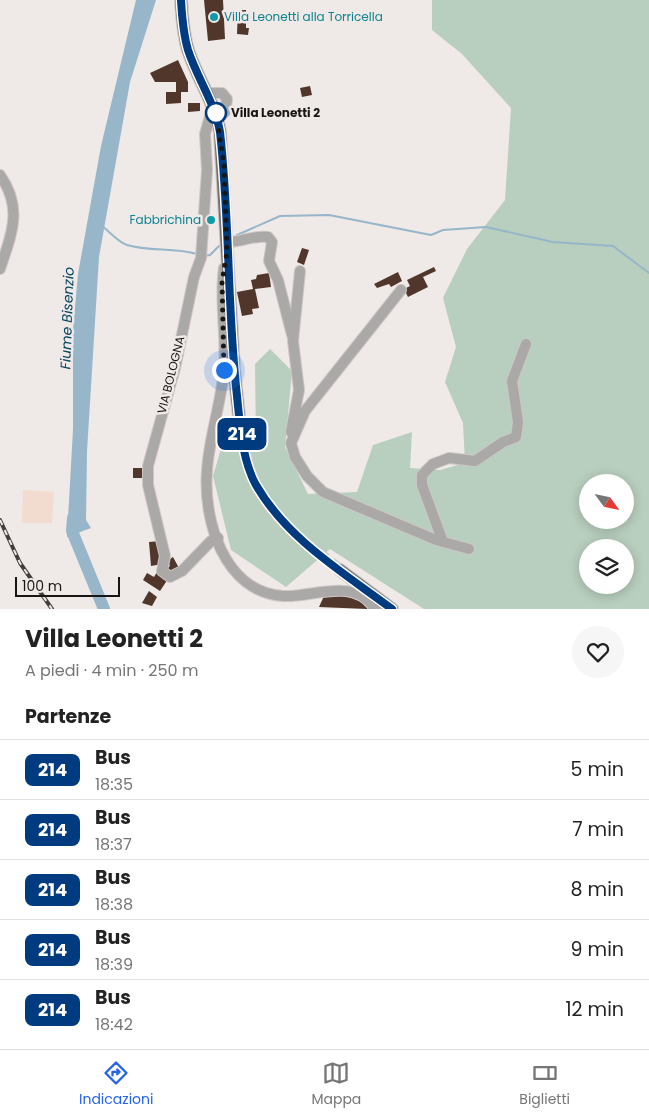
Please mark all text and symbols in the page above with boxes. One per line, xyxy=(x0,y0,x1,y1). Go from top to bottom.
place label: Villa Leonetti alla Torricella xyxy=(224,8,383,25)
marker: Villa Leonetti alla Torricella xyxy=(208,11,220,23)
marker: Villa Leonetti 2 xyxy=(205,102,227,124)
place label: Villa Leonetti 2 xyxy=(231,104,320,121)
place label: Fabbrichina xyxy=(129,211,201,228)
marker: Fabbrichina xyxy=(205,214,217,226)
water label: Fiume Bisenzio xyxy=(55,266,79,370)
street label: VIA BOLOGNA xyxy=(153,334,188,416)
your location xyxy=(212,358,237,383)
line badge: 214 xyxy=(213,418,271,450)
text: 214 xyxy=(227,421,257,446)
north arrow xyxy=(579,474,634,529)
map controls xyxy=(579,474,634,594)
button: layers xyxy=(579,539,634,594)
scale bar xyxy=(15,574,120,597)
text: 100 m xyxy=(22,576,62,596)
text: Villa Leonetti 2 xyxy=(25,622,203,655)
button: heart xyxy=(572,626,624,678)
text: A piedi · 4 min · 250 m xyxy=(25,659,198,682)
text: Partenze xyxy=(25,703,111,730)
text: Bus xyxy=(95,744,131,771)
text: 5 min xyxy=(571,756,624,783)
text: 214 xyxy=(38,757,67,782)
text: 18:35 xyxy=(95,773,133,796)
text: Bus xyxy=(95,804,131,831)
text: 7 min xyxy=(572,816,624,843)
text: 214 xyxy=(38,817,67,842)
text: 18:37 xyxy=(95,833,132,856)
text: Bus xyxy=(95,864,131,891)
text: 8 min xyxy=(571,876,624,903)
text: 214 xyxy=(38,877,67,902)
text: 18:38 xyxy=(95,893,133,916)
text: Bus xyxy=(95,924,131,951)
text: 9 min xyxy=(571,936,624,963)
text: 214 xyxy=(38,937,67,962)
text: 18:39 xyxy=(95,953,133,976)
text: Bus xyxy=(95,984,131,1011)
text: 12 min xyxy=(566,996,624,1023)
text: 214 xyxy=(38,997,67,1022)
text: 18:42 xyxy=(95,1013,133,1036)
tab: Indicazioni xyxy=(79,1059,153,1110)
tab: Mappa xyxy=(311,1059,361,1110)
tab: Biglietti xyxy=(519,1059,570,1110)

